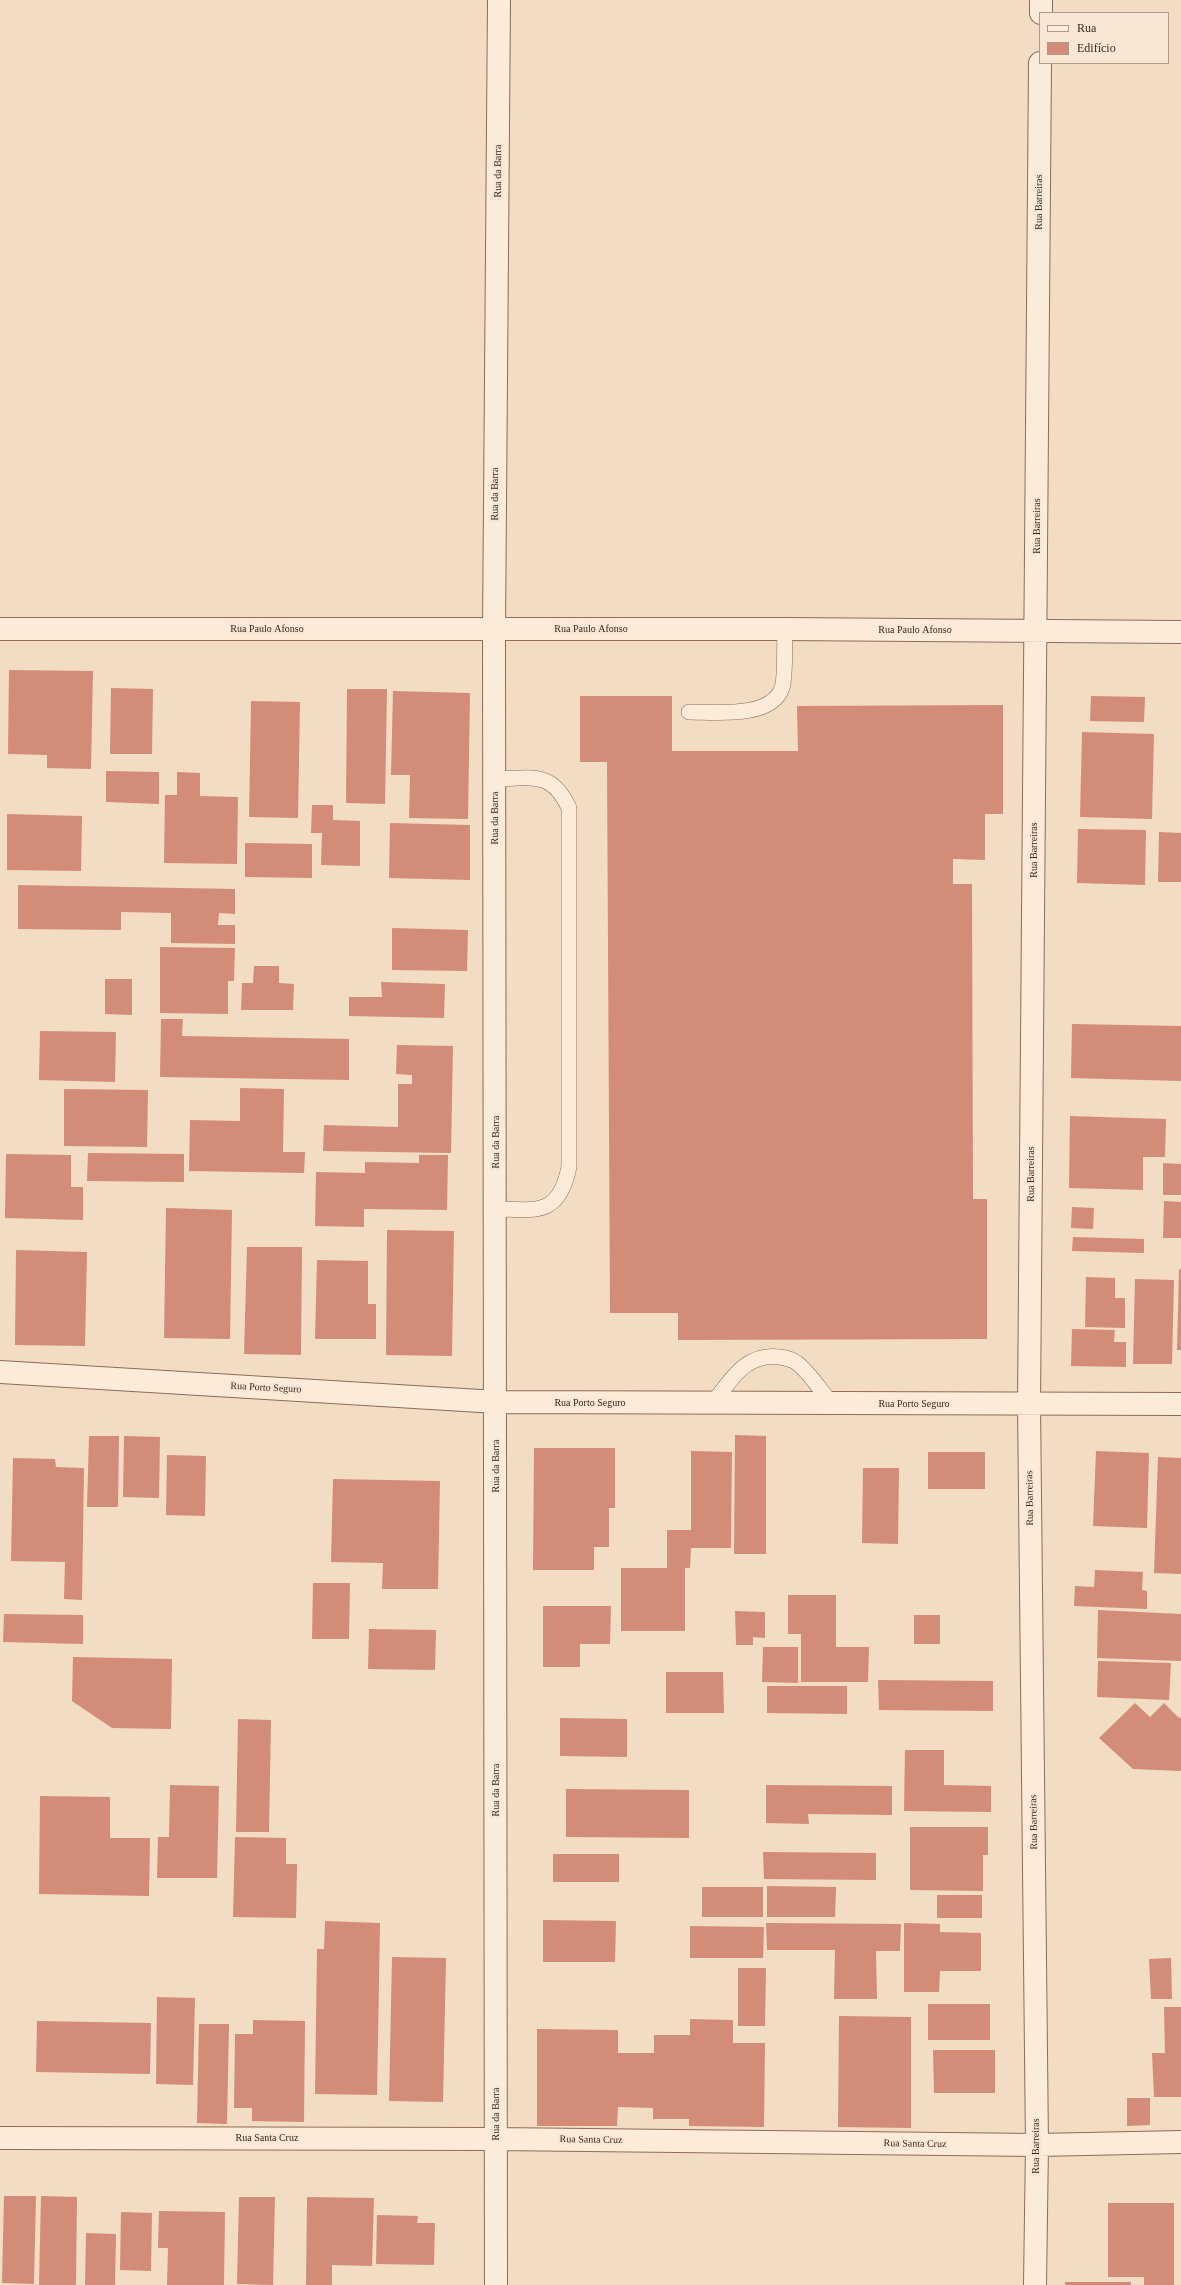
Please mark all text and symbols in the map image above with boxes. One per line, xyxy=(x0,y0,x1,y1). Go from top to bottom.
legend xyxy=(1039,12,1169,64)
text: Rua xyxy=(1077,21,1096,35)
text: Edifício xyxy=(1077,41,1116,55)
street label: Rua da Barra xyxy=(492,145,504,197)
street label: Rua Barreiras xyxy=(1033,174,1045,230)
street label: Rua da Barra xyxy=(489,468,501,520)
street label: Rua Barreiras xyxy=(1031,498,1043,554)
street label: Rua Paulo Afonso xyxy=(230,623,304,635)
street label: Rua Paulo Afonso xyxy=(554,623,628,635)
street label: Rua Paulo Afonso xyxy=(878,624,952,636)
street label: Rua da Barra xyxy=(489,792,501,844)
street label: Rua Barreiras xyxy=(1028,822,1040,878)
street label: Rua da Barra xyxy=(490,1116,502,1168)
street label: Rua Barreiras xyxy=(1025,1146,1037,1202)
street label: Rua Porto Seguro xyxy=(230,1380,302,1396)
street label: Rua Porto Seguro xyxy=(554,1397,626,1409)
street label: Rua Porto Seguro xyxy=(878,1398,950,1410)
street label: Rua da Barra xyxy=(490,1440,502,1492)
street label: Rua Barreiras xyxy=(1024,1470,1036,1526)
street label: Rua da Barra xyxy=(490,1764,502,1816)
street label: Rua Barreiras xyxy=(1028,1794,1040,1850)
street label: Rua da Barra xyxy=(490,2088,502,2140)
street label: Rua Barreiras xyxy=(1030,2118,1042,2174)
street label: Rua Santa Cruz xyxy=(236,2132,298,2144)
street label: Rua Santa Cruz xyxy=(560,2133,622,2147)
street label: Rua Santa Cruz xyxy=(884,2137,946,2151)

